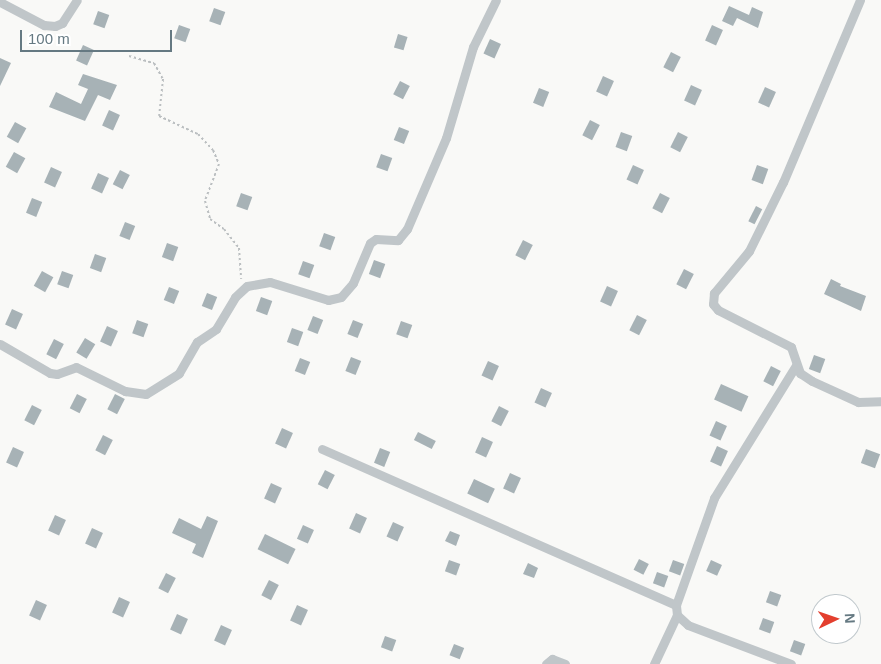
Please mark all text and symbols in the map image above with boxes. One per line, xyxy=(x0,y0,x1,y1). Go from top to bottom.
scale bar xyxy=(22,20,175,52)
text: 100 m xyxy=(28,30,70,47)
north arrow xyxy=(811,594,861,644)
text: N xyxy=(842,613,858,624)

